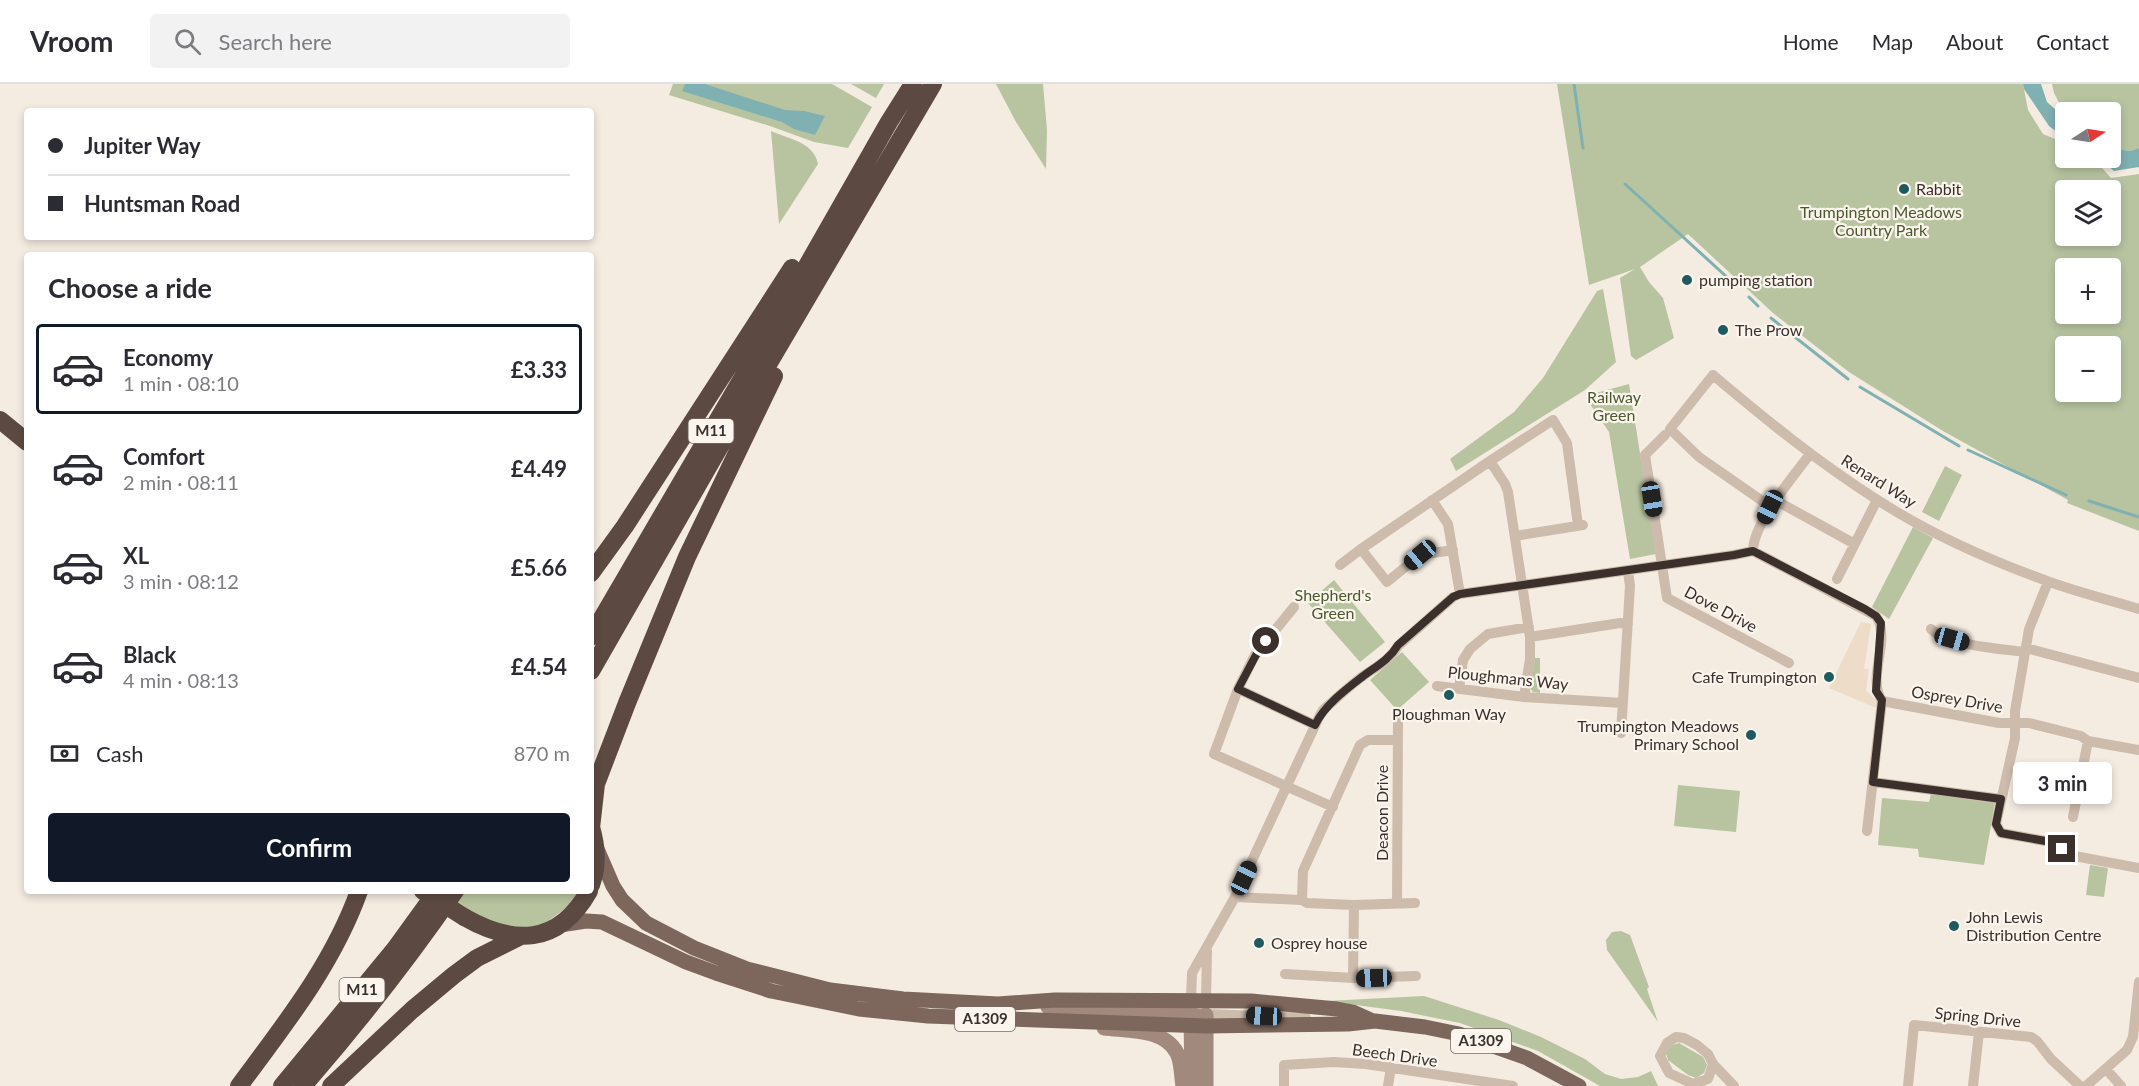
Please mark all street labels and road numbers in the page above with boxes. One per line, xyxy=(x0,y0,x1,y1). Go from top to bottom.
road number: M11 xyxy=(688,419,734,443)
street label: Renard Way xyxy=(1838,450,1921,512)
street label: Dove Drive xyxy=(1682,581,1761,636)
street label: Ploughmans Way xyxy=(1447,662,1570,693)
street label: Osprey Drive xyxy=(1910,681,2004,716)
street label: Deacon Drive xyxy=(1372,765,1391,861)
road number: M11 xyxy=(340,978,385,1002)
street label: Spring Drive xyxy=(1934,1003,2022,1030)
road number: A1309 xyxy=(955,1007,1015,1031)
road number: A1309 xyxy=(1451,1029,1511,1053)
street label: Beech Drive xyxy=(1351,1039,1439,1070)

